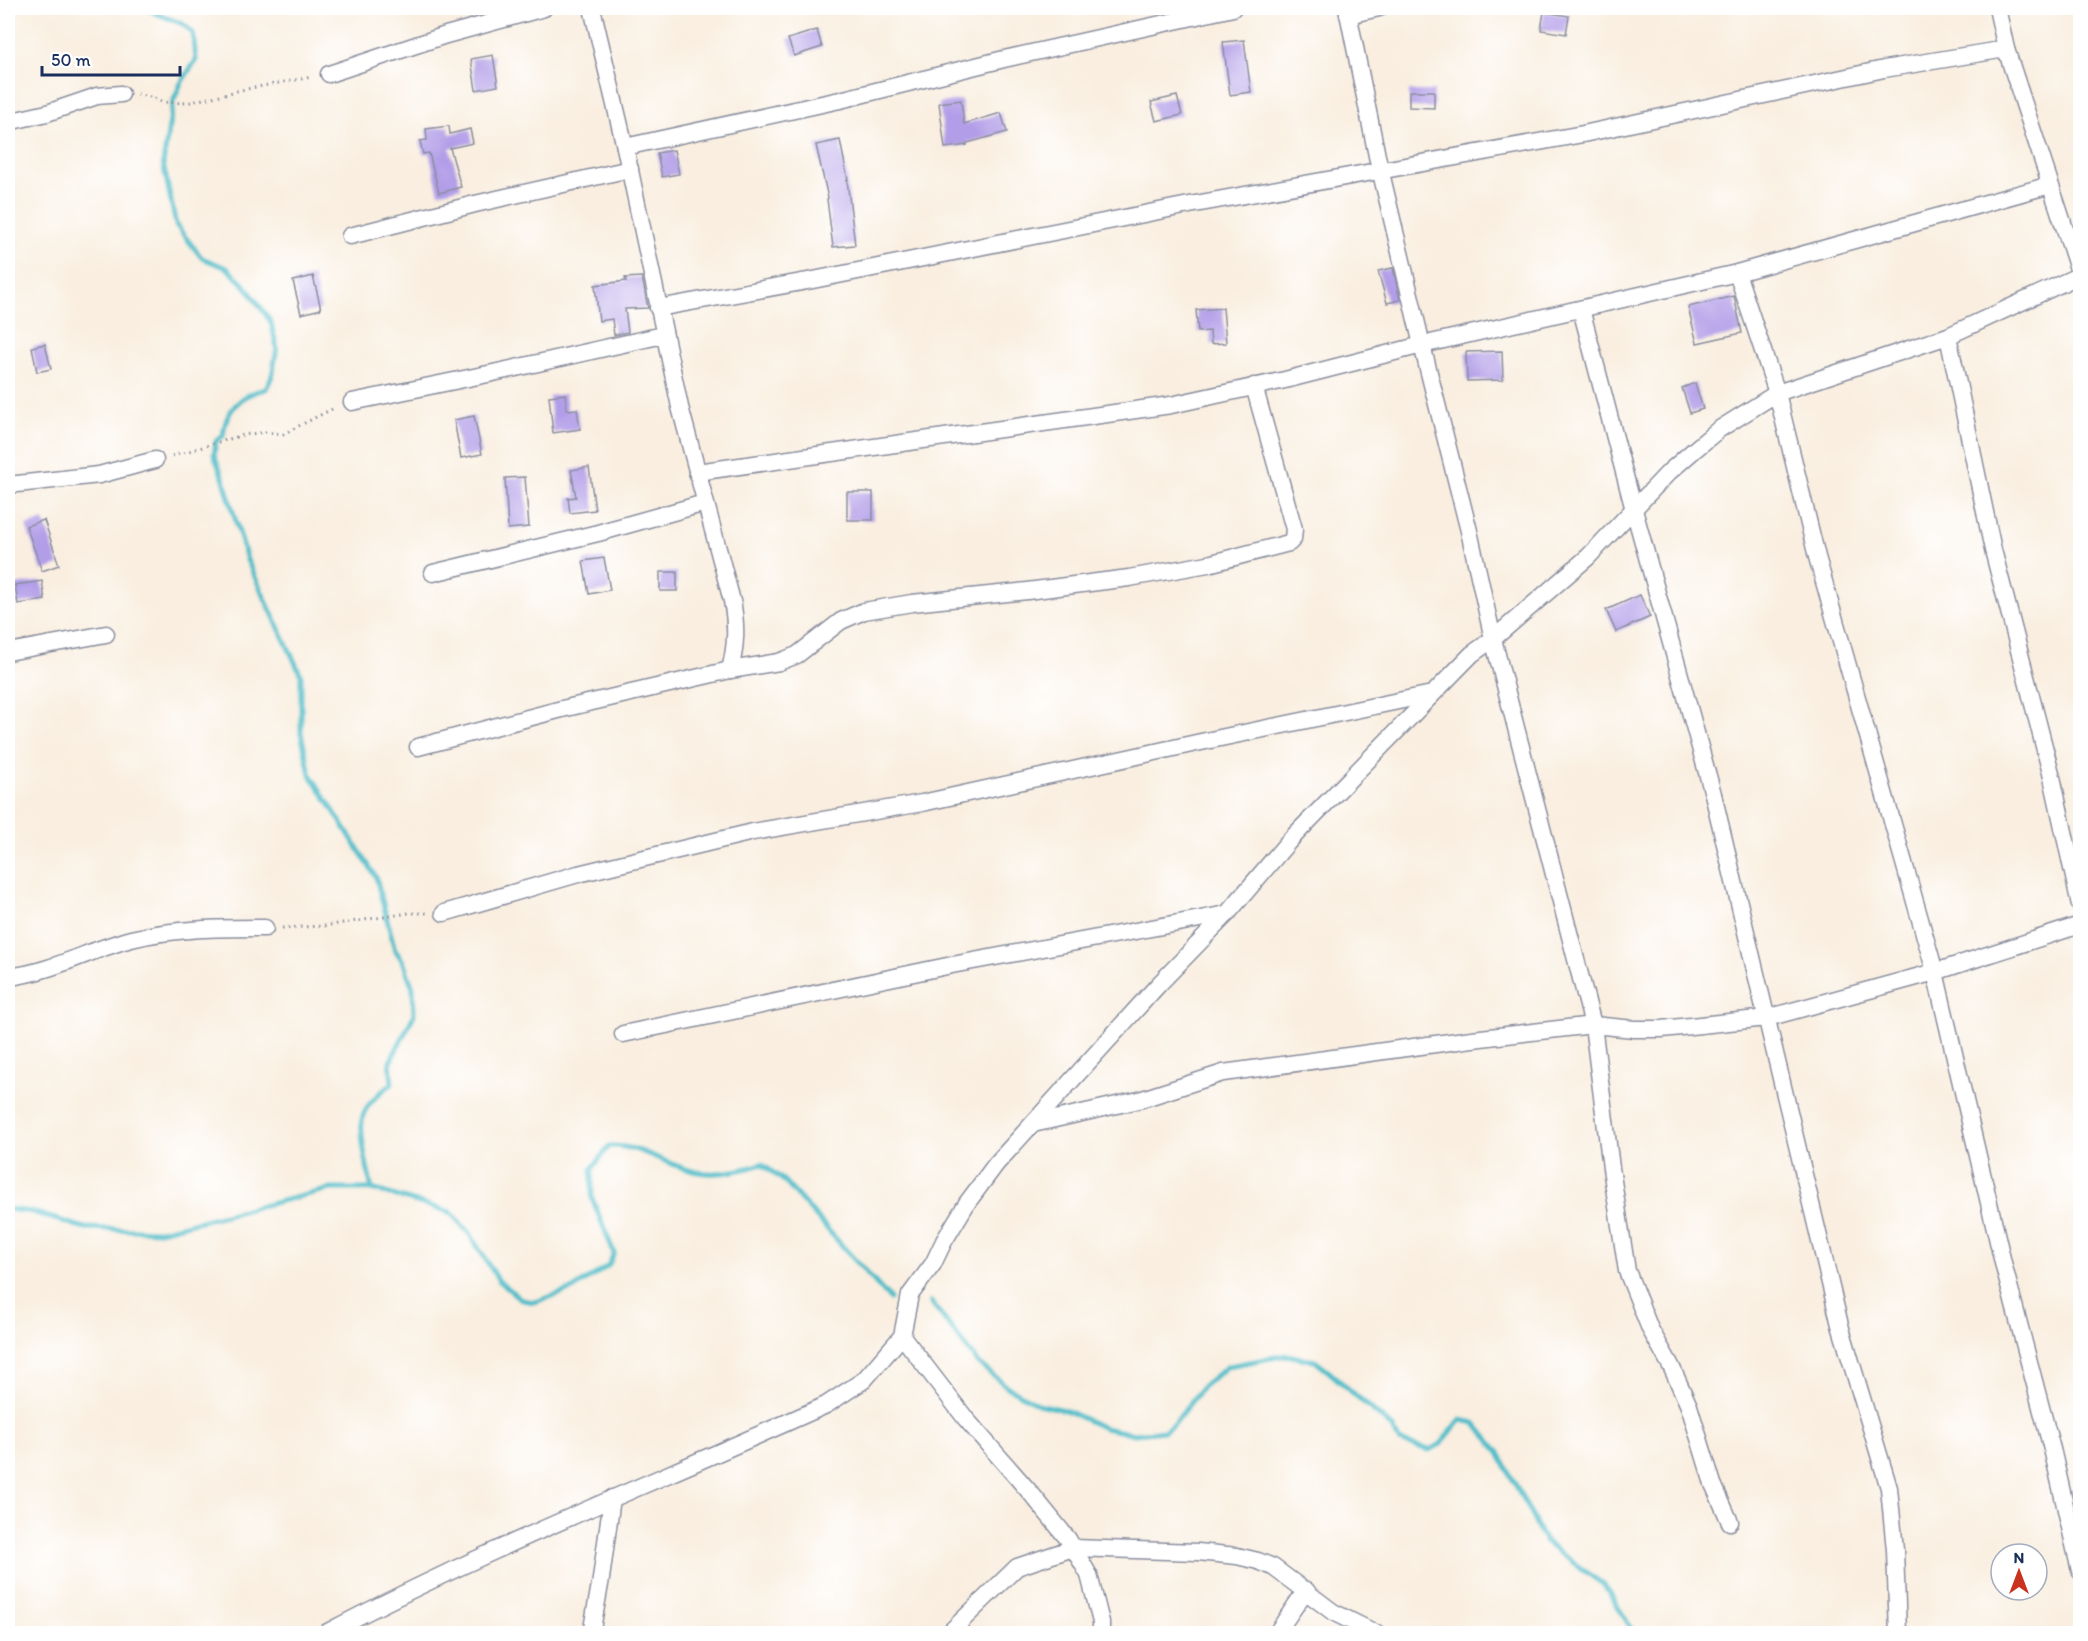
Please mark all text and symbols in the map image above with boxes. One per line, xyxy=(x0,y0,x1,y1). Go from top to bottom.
scale bar xyxy=(42,39,180,77)
text: 50 m xyxy=(51,49,91,71)
north arrow xyxy=(1989,1542,2049,1602)
text: N xyxy=(2014,1548,2024,1567)

